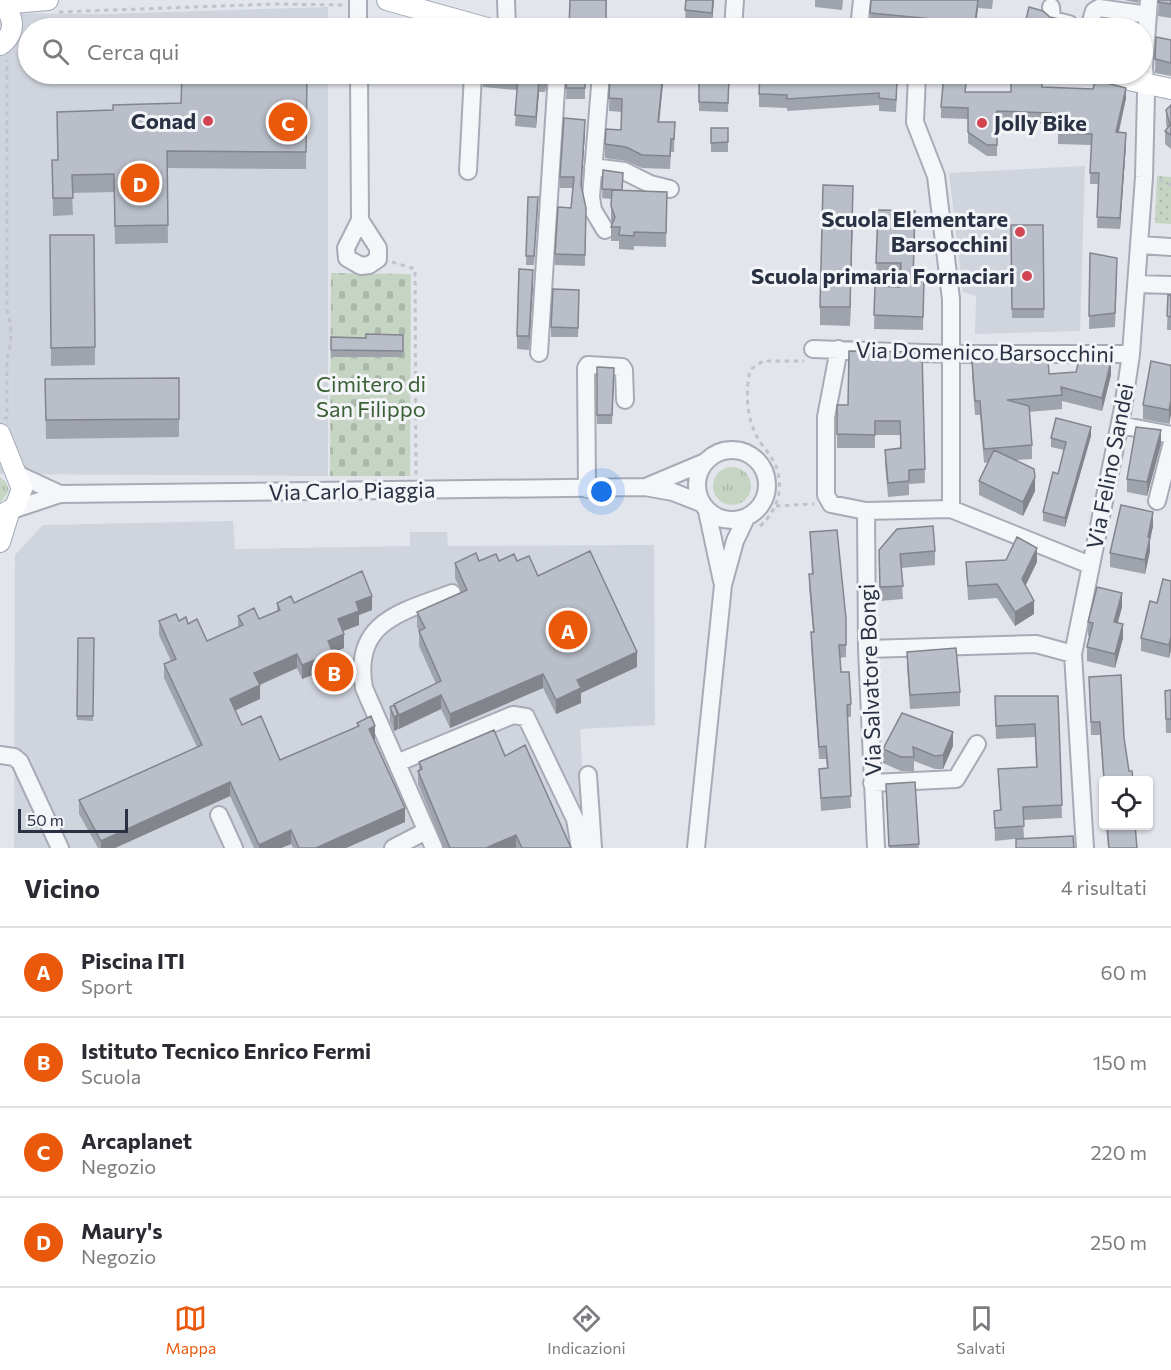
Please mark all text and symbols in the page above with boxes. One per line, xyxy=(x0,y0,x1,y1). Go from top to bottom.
search box xyxy=(18,18,1153,84)
icon: search xyxy=(39,35,72,68)
text: Cerca qui xyxy=(87,38,179,65)
pin: C xyxy=(268,100,308,144)
place label: Conad xyxy=(131,107,196,134)
place label: Jolly Bike xyxy=(994,109,1087,136)
marker: Conad xyxy=(201,114,215,128)
marker: Jolly Bike xyxy=(975,116,989,130)
pin: D xyxy=(120,160,160,206)
place label: Scuola Elementare Barsocchini xyxy=(821,205,1008,257)
marker: Scuola Elementare Barsocchini xyxy=(1013,225,1027,239)
place label: Scuola primaria Fornaciari xyxy=(751,262,1015,289)
marker: Scuola primaria Fornaciari xyxy=(1020,269,1034,283)
street label: Via Domenico Barsocchini xyxy=(855,336,1115,367)
park label: Cimitero di San Filippo xyxy=(316,370,426,422)
street label: Via Felino Sandei xyxy=(1080,381,1139,551)
street label: Via Carlo Piaggia xyxy=(268,476,436,505)
your location xyxy=(587,477,616,506)
street label: Via Salvatore Bongi xyxy=(853,583,886,777)
pin: A xyxy=(548,608,588,652)
pin: B xyxy=(314,650,354,694)
map controls xyxy=(1099,776,1153,830)
button: locate xyxy=(1099,776,1153,830)
scale bar xyxy=(18,806,128,834)
text: 50 m xyxy=(27,810,64,829)
text: Vicino xyxy=(24,872,100,903)
text: 4 risultati xyxy=(1061,875,1147,899)
text: Piscina ITI xyxy=(81,947,185,974)
text: A xyxy=(36,960,51,984)
text: 60 m xyxy=(1101,960,1147,984)
text: Sport xyxy=(81,974,133,998)
text: Istituto Tecnico Enrico Fermi xyxy=(81,1037,371,1064)
text: B xyxy=(37,1050,50,1074)
text: 150 m xyxy=(1093,1050,1147,1074)
text: Scuola xyxy=(81,1064,141,1088)
text: Arcaplanet xyxy=(81,1127,192,1154)
text: C xyxy=(37,1140,50,1164)
text: 220 m xyxy=(1091,1140,1147,1164)
text: Negozio xyxy=(81,1154,156,1178)
text: Maury's xyxy=(81,1217,163,1244)
text: D xyxy=(36,1230,51,1254)
text: 250 m xyxy=(1090,1230,1147,1254)
text: Negozio xyxy=(81,1244,156,1268)
tab: Mappa xyxy=(166,1302,216,1357)
tab: Indicazioni xyxy=(547,1302,626,1357)
tab: Salvati xyxy=(957,1302,1005,1357)

